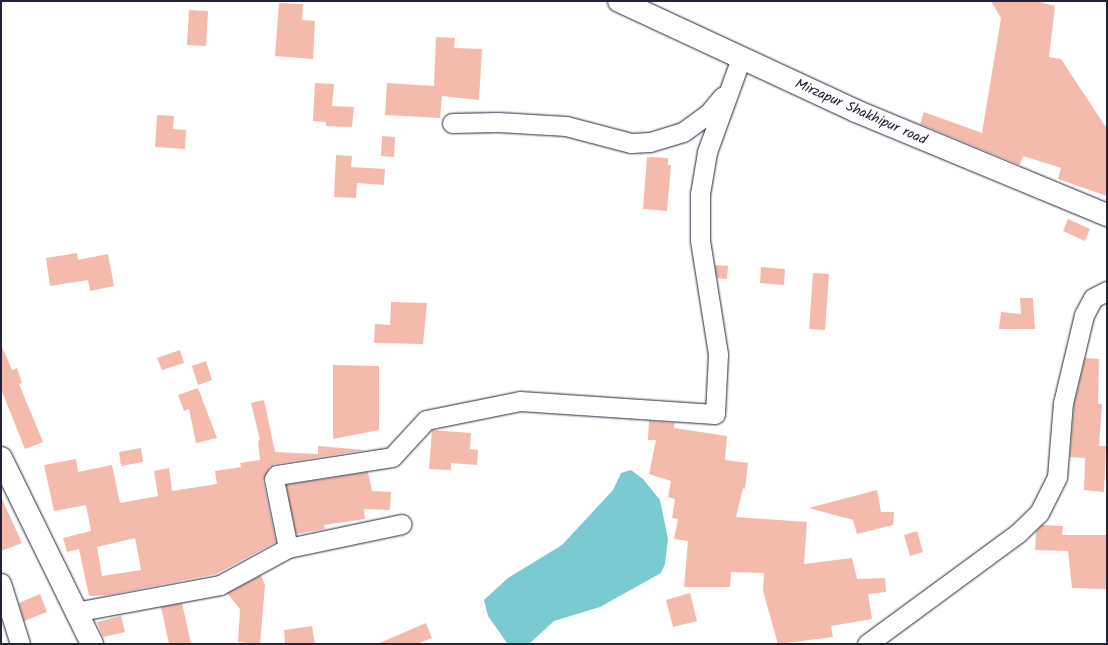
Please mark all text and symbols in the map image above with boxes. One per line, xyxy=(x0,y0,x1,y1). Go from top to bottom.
street label: Mirzapur Shakhipur road xyxy=(792,75,930,149)

